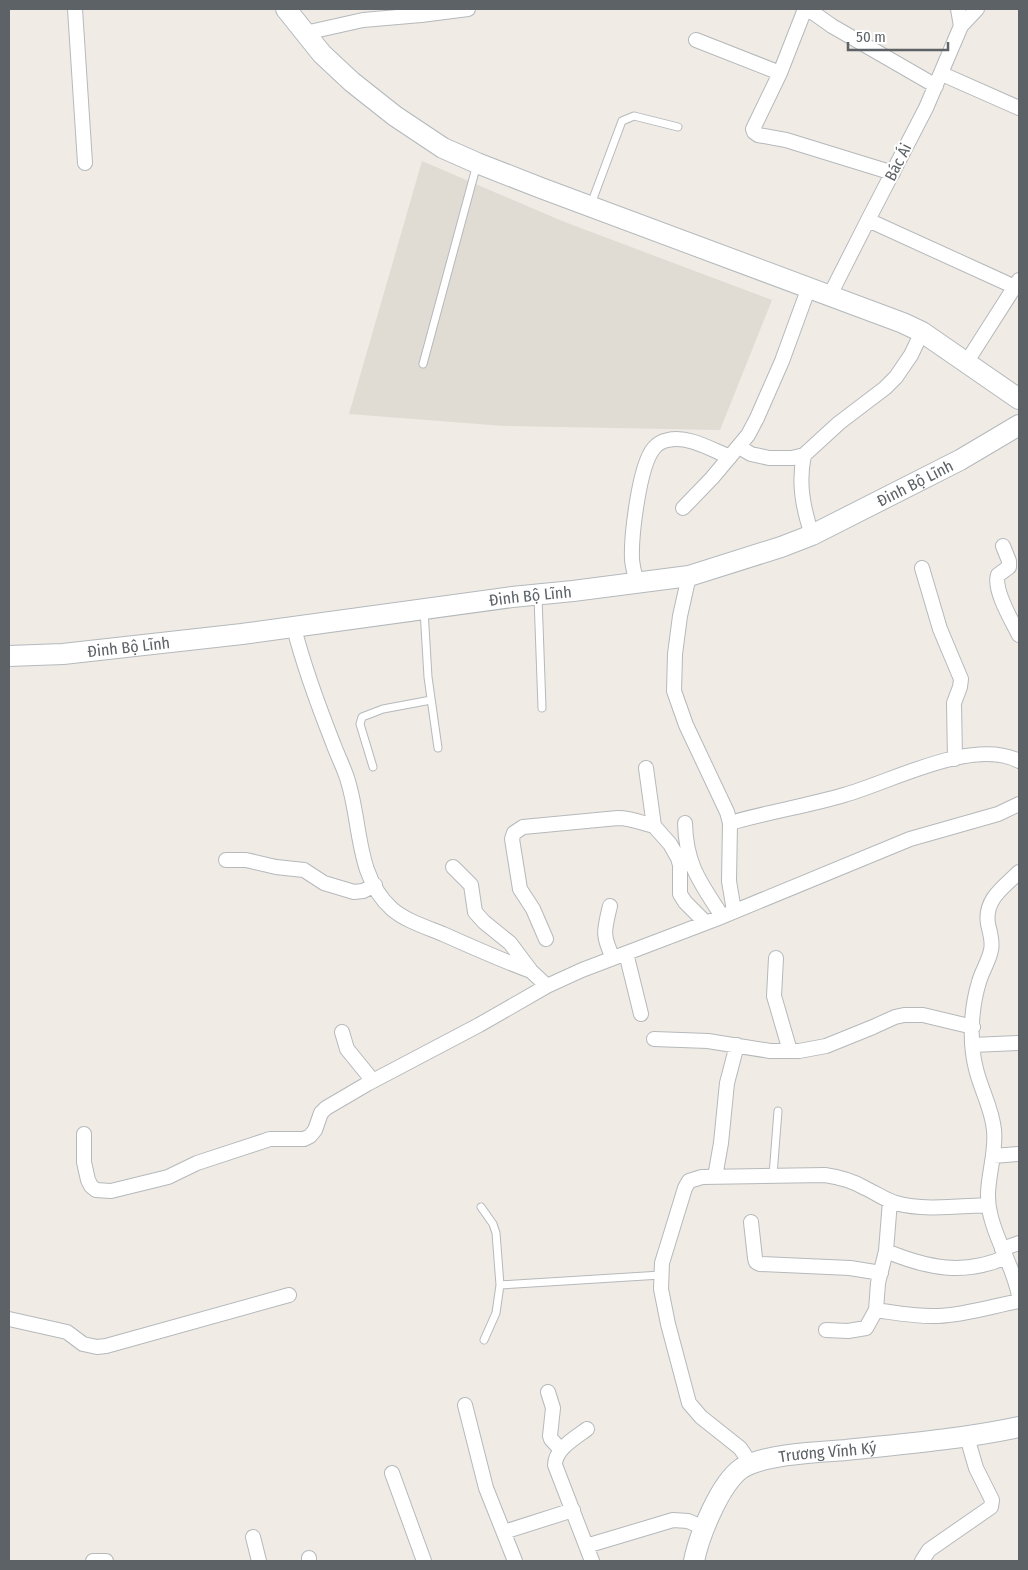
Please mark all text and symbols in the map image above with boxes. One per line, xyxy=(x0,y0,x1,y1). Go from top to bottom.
scale bar xyxy=(848,20,948,52)
text: 50 m xyxy=(856,28,886,46)
street label: Bác Ái xyxy=(881,140,915,184)
street label: Đinh Bộ Lĩnh xyxy=(874,456,956,510)
street label: Đinh Bộ Lĩnh xyxy=(488,582,572,610)
street label: Đinh Bộ Lĩnh xyxy=(86,633,171,661)
street label: Trương Vĩnh Ký xyxy=(777,1437,878,1466)

